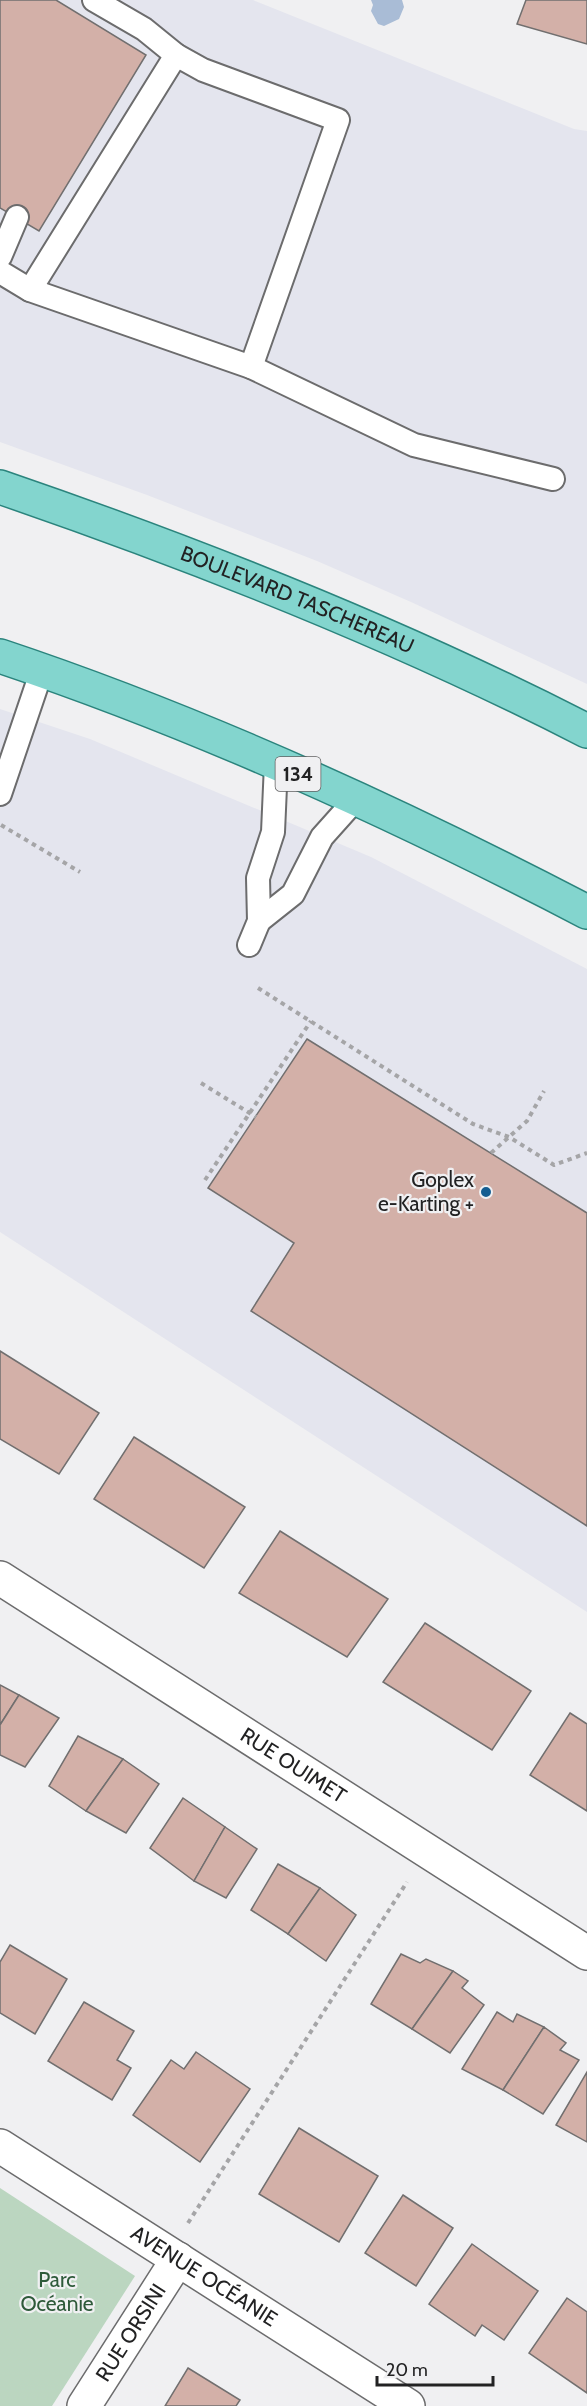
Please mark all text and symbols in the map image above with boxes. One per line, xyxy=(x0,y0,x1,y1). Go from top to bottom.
street label: BOULEVARD TASCHEREAU xyxy=(177,540,418,659)
road number: 134 xyxy=(276,757,320,791)
place label: Goplex e-Karting + xyxy=(378,1167,474,1216)
marker: Goplex e-Karting + xyxy=(479,1185,493,1199)
street label: RUE OUIMET xyxy=(236,1722,351,1808)
street label: AVENUE OCÉANIE xyxy=(127,2220,282,2331)
park label: Parc Océanie xyxy=(20,2267,94,2316)
street label: RUE ORSINI xyxy=(90,2279,171,2386)
scale bar xyxy=(377,2349,492,2387)
text: 20 m xyxy=(386,2359,428,2381)

